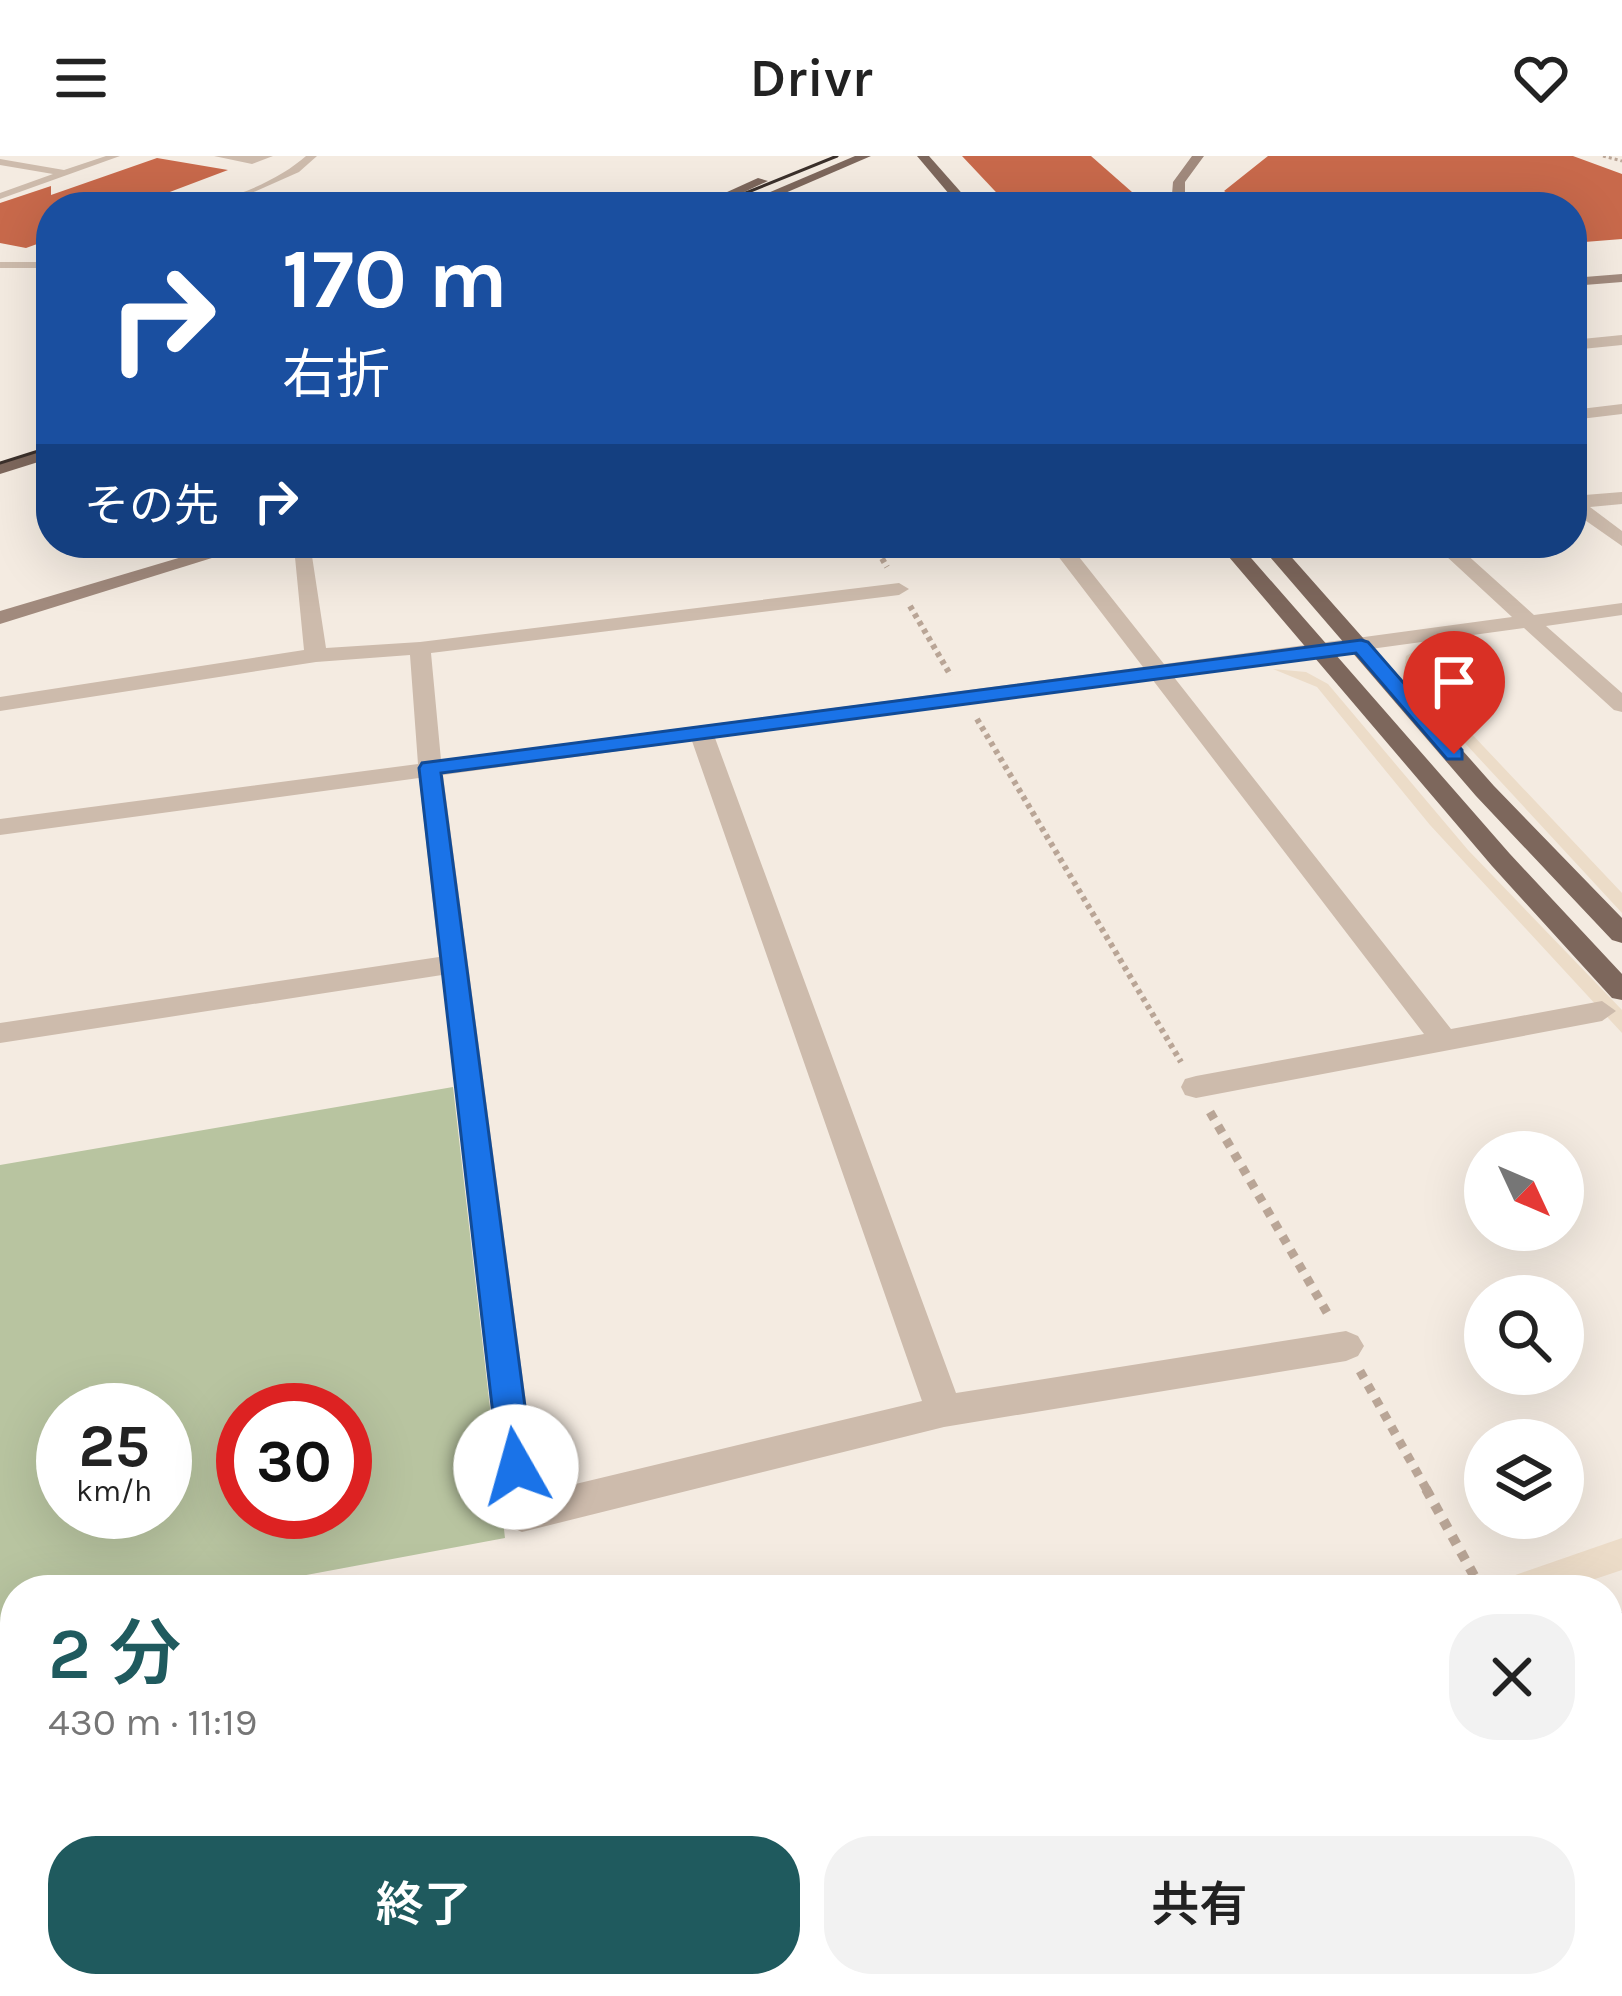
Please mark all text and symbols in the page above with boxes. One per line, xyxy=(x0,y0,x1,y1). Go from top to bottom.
icon: menu xyxy=(48,45,114,111)
icon: heart xyxy=(1508,45,1574,111)
text: Drivr xyxy=(749,46,873,110)
text: 170 m xyxy=(282,230,508,328)
icon: right xyxy=(84,240,240,396)
text: 右折 xyxy=(282,343,390,407)
icon: right xyxy=(243,468,309,534)
text: その先 xyxy=(84,480,219,532)
pin xyxy=(1403,631,1505,754)
icon: arrive xyxy=(1421,649,1487,715)
north arrow xyxy=(1464,1131,1584,1251)
map controls xyxy=(1464,1131,1584,1539)
button: search xyxy=(1464,1275,1584,1395)
speed limit sign: 30 xyxy=(216,1383,372,1539)
position arrow xyxy=(453,1404,579,1530)
text: 25 xyxy=(78,1411,150,1481)
button: layers xyxy=(1464,1419,1584,1539)
text: km/h xyxy=(76,1473,152,1509)
text: 2 分 xyxy=(48,1612,181,1696)
button: close xyxy=(1449,1614,1575,1740)
text: 430 m · 11:19 xyxy=(48,1699,257,1745)
button: 終了 xyxy=(48,1836,800,1974)
button: 共有 xyxy=(824,1836,1575,1974)

